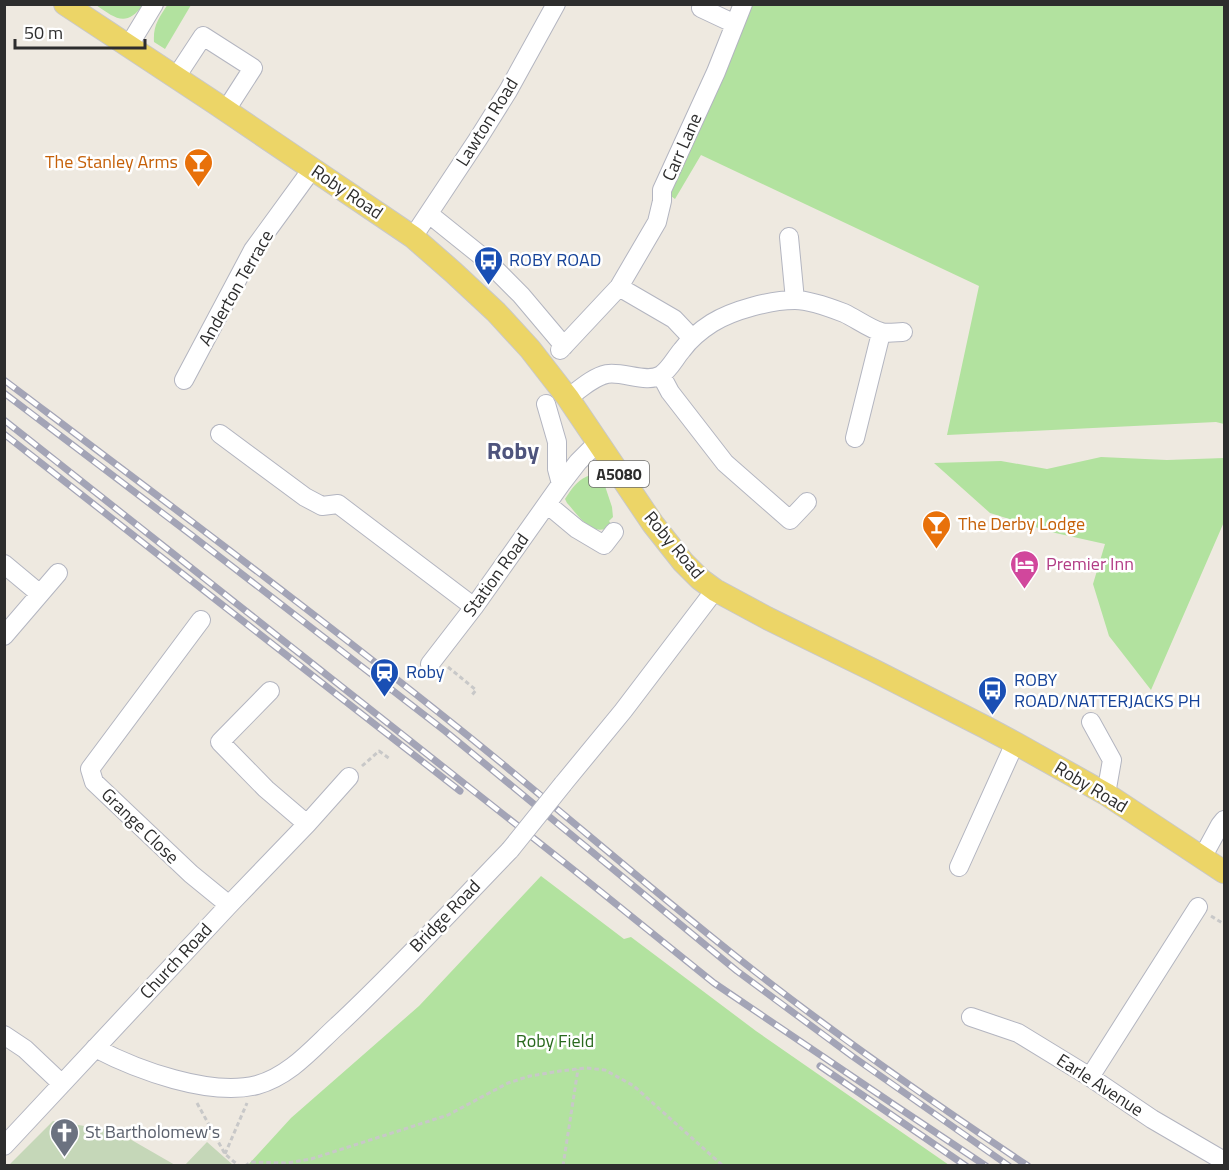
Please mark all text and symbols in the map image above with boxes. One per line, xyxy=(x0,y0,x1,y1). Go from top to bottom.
scale bar xyxy=(15,12,146,50)
text: 50 m xyxy=(24,19,63,46)
street label: Lawton Road xyxy=(449,72,524,171)
street label: Carr Lane xyxy=(655,109,708,185)
bar icon: The Stanley Arms xyxy=(183,146,215,188)
place label: The Stanley Arms xyxy=(45,148,178,175)
street label: Roby Road xyxy=(306,158,389,226)
street label: Anderton Terrace xyxy=(191,225,280,351)
bus stop icon: ROBY ROAD xyxy=(472,244,504,286)
place label: ROBY ROAD xyxy=(509,246,601,273)
district label: Roby xyxy=(487,432,539,468)
road number: A5080 xyxy=(589,461,649,487)
street label: Roby Road xyxy=(638,505,711,585)
bar icon: The Derby Lodge xyxy=(921,508,953,550)
place label: The Derby Lodge xyxy=(958,510,1085,537)
street label: Station Road xyxy=(456,527,535,622)
hotel icon: Premier Inn xyxy=(1009,548,1041,590)
place label: Premier Inn xyxy=(1046,550,1134,577)
station icon: Roby xyxy=(369,656,401,698)
place label: Roby xyxy=(406,658,445,685)
place label: ROBY ROAD/NATTERJACKS PH xyxy=(1014,666,1201,714)
bus stop icon: ROBY ROAD/NATTERJACKS PH xyxy=(977,674,1009,716)
street label: Roby Road xyxy=(1049,754,1133,819)
street label: Grange Close xyxy=(95,781,185,870)
street label: Bridge Road xyxy=(403,873,486,958)
street label: Church Road xyxy=(133,917,218,1005)
park label: Roby Field xyxy=(516,1027,594,1054)
street label: Earle Avenue xyxy=(1052,1046,1149,1123)
church icon: St Bartholomew's xyxy=(48,1116,80,1158)
place label: St Bartholomew's xyxy=(85,1118,220,1145)

